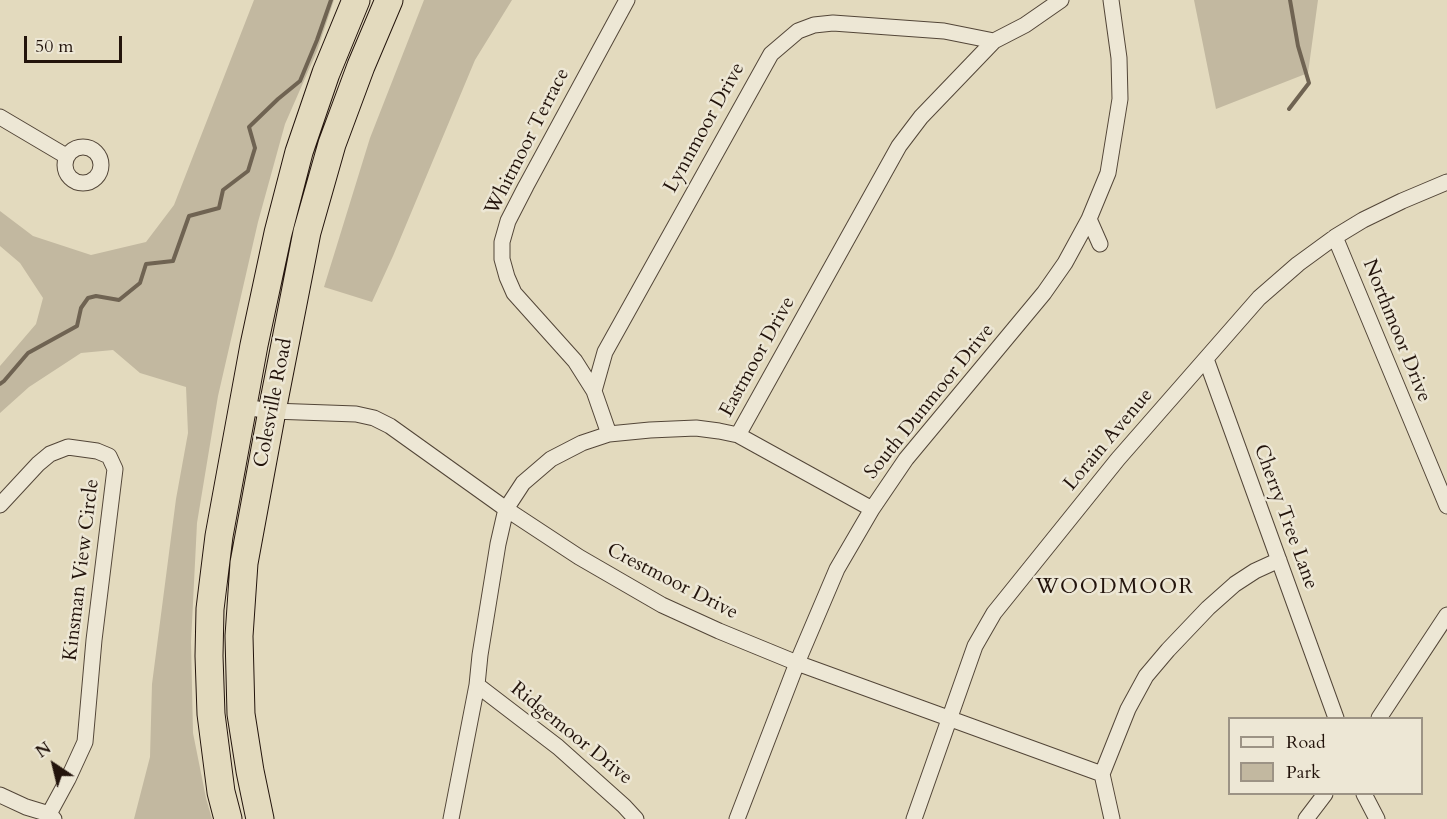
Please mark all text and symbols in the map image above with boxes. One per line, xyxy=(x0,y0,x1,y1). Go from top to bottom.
scale bar xyxy=(27,24,124,62)
text: 50 m xyxy=(35,34,74,59)
street label: Lynnmoor Drive xyxy=(659,59,751,197)
street label: Whitmoor Terrace xyxy=(481,65,575,219)
street label: Northmoor Drive xyxy=(1356,256,1436,406)
street label: Eastmoor Drive xyxy=(715,293,801,421)
street label: South Dunmoor Drive xyxy=(860,320,1000,484)
street label: Colesville Road xyxy=(250,336,298,470)
street label: Lorain Avenue xyxy=(1059,384,1159,496)
street label: Cherry Tree Lane xyxy=(1248,441,1322,593)
street label: Kinsman View Circle xyxy=(59,478,105,662)
street label: Crestmoor Drive xyxy=(602,539,742,625)
district label: WOODMOOR xyxy=(1035,575,1195,601)
street label: Ridgemoor Drive xyxy=(505,677,637,791)
legend xyxy=(1228,717,1423,795)
text: Road xyxy=(1286,730,1326,755)
north arrow xyxy=(24,735,84,795)
text: N xyxy=(32,737,56,763)
text: Park xyxy=(1286,760,1321,785)

